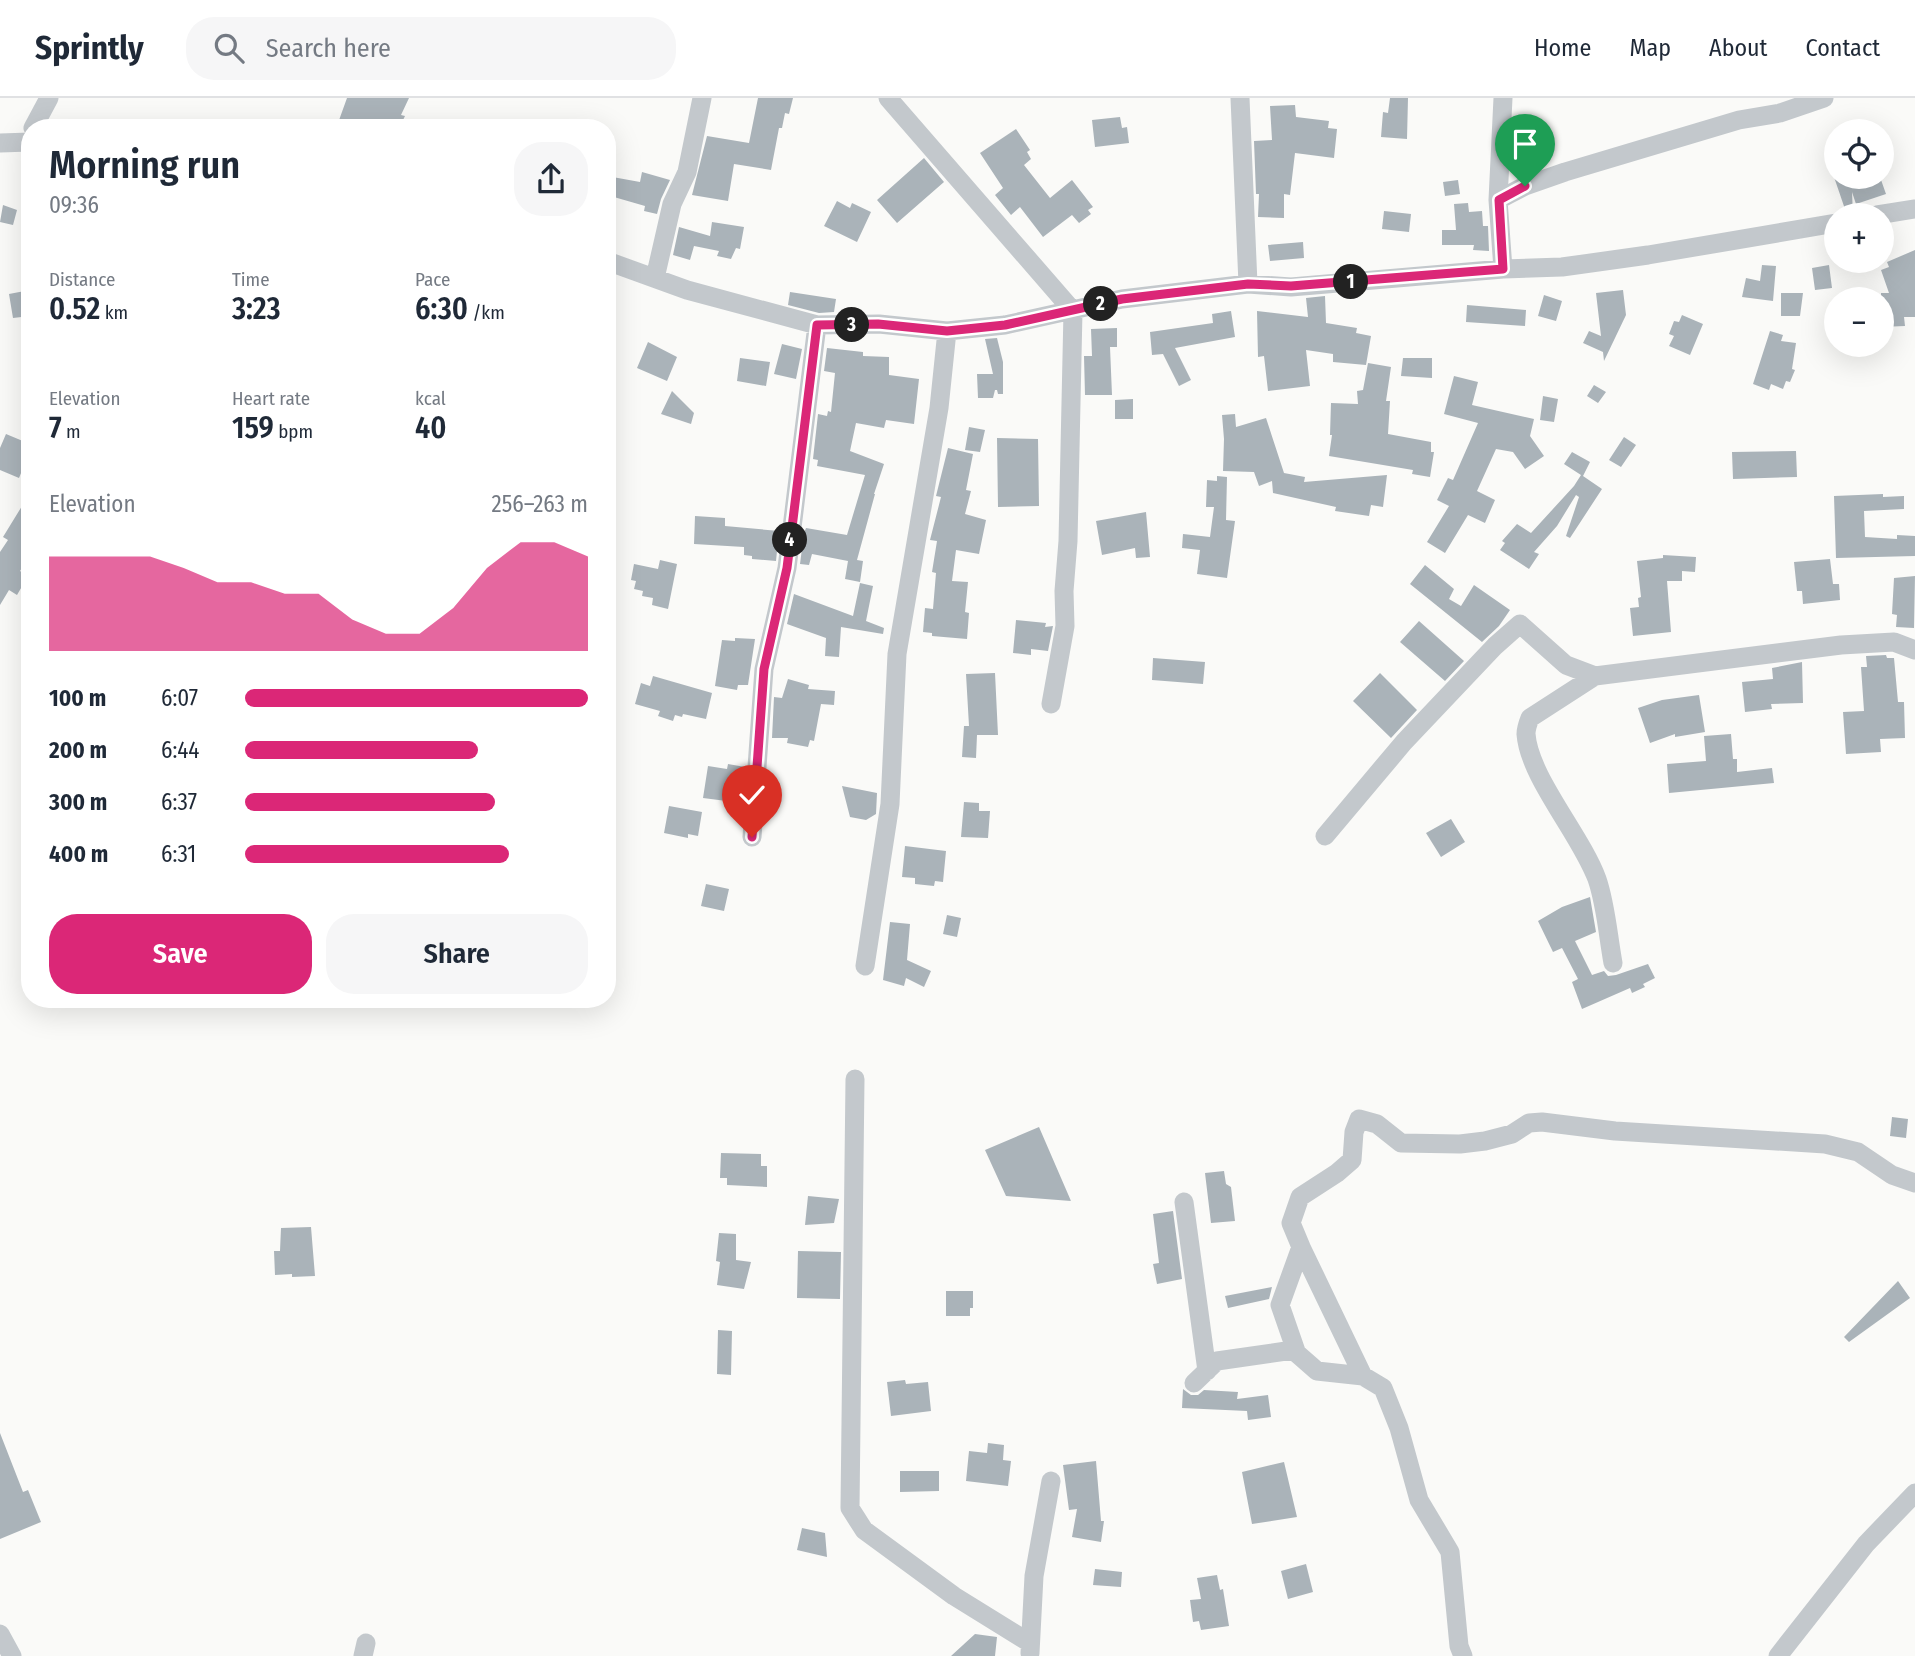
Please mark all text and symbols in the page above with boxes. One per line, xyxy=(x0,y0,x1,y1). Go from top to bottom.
search box xyxy=(186,17,676,80)
text: Sprintly xyxy=(35,28,144,68)
icon: search xyxy=(210,29,248,67)
text: Search here xyxy=(266,33,391,64)
text: Home xyxy=(1534,34,1591,62)
text: Map xyxy=(1629,34,1671,62)
text: About xyxy=(1709,34,1767,62)
text: Contact xyxy=(1805,34,1880,62)
pin xyxy=(1495,114,1555,186)
map controls xyxy=(1824,119,1894,357)
button: locate xyxy=(1824,119,1894,189)
icon: arrive xyxy=(1506,125,1544,163)
text: Morning run xyxy=(49,142,240,188)
button: share xyxy=(514,142,588,216)
text: 09:36 xyxy=(49,191,99,219)
button: + xyxy=(1824,203,1894,273)
pin: 1 xyxy=(1334,264,1368,300)
text: Distance xyxy=(49,268,116,291)
text: Time xyxy=(232,268,270,291)
text: Pace xyxy=(415,268,450,291)
text: 1 xyxy=(1346,270,1355,293)
pin: 2 xyxy=(1084,286,1118,322)
button: − xyxy=(1824,287,1894,357)
text: 0.52 xyxy=(49,291,100,327)
text: 3:23 xyxy=(232,291,281,327)
text: 6:30 xyxy=(415,291,468,327)
text: 2 xyxy=(1096,292,1105,315)
text: km xyxy=(100,301,128,324)
text: /km xyxy=(468,301,505,324)
pin: 3 xyxy=(834,308,870,342)
text: 3 xyxy=(847,313,856,336)
text: Elevation xyxy=(49,387,121,410)
text: Heart rate xyxy=(232,387,310,410)
text: kcal xyxy=(415,387,446,410)
text: 7 xyxy=(49,410,62,446)
text: 159 xyxy=(232,410,274,446)
text: 40 xyxy=(415,410,446,446)
text: m xyxy=(62,420,81,443)
text: bpm xyxy=(274,420,313,443)
text: Elevation xyxy=(49,490,136,518)
text: 256–263 m xyxy=(492,490,588,518)
pin: 4 xyxy=(772,522,808,558)
text: 4 xyxy=(785,528,794,551)
text: 100 m xyxy=(49,684,106,712)
text: 6:07 xyxy=(161,684,198,712)
text: 200 m xyxy=(49,736,107,764)
text: 6:44 xyxy=(161,736,199,764)
pin xyxy=(722,765,782,837)
icon: check xyxy=(733,776,771,814)
text: 300 m xyxy=(49,788,107,816)
text: 6:37 xyxy=(161,788,197,816)
text: 400 m xyxy=(49,840,108,868)
text: 6:31 xyxy=(161,840,196,868)
button: Save xyxy=(49,914,312,994)
button: Share xyxy=(326,914,588,994)

